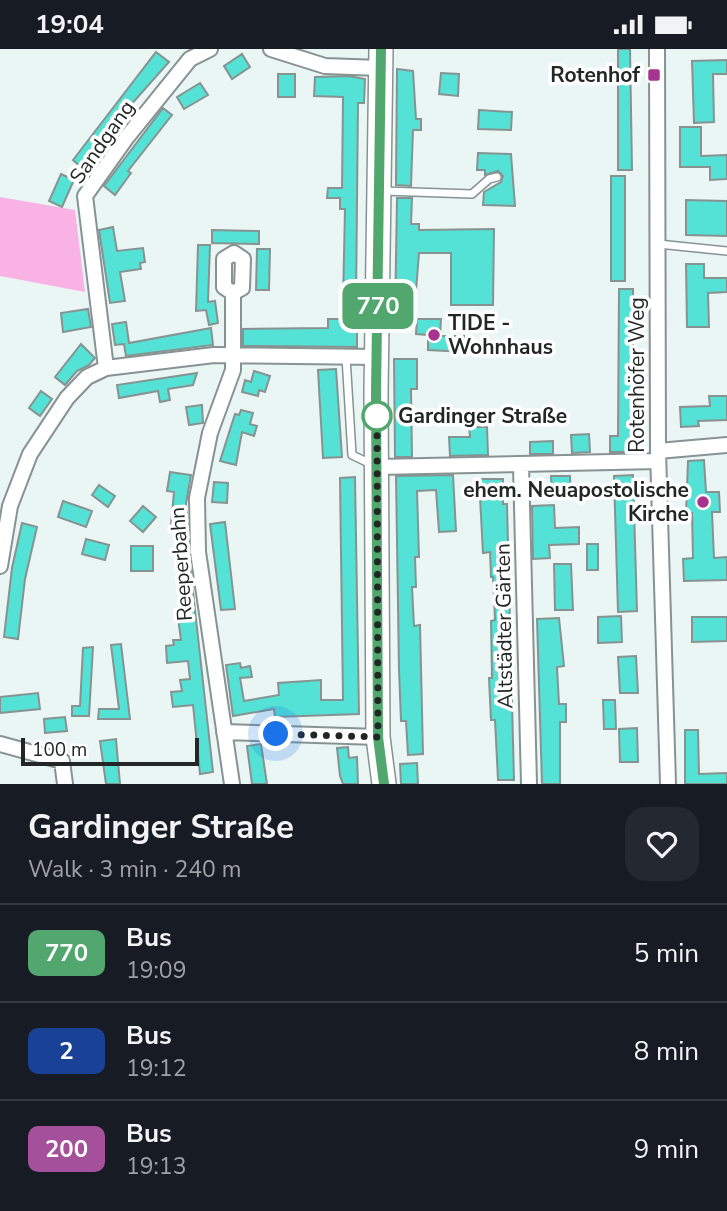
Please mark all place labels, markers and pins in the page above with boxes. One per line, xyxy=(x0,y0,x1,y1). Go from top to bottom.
place label: Rotenhof xyxy=(550,61,640,89)
marker: Rotenhof xyxy=(646,67,662,83)
place label: TIDE - Wohnhaus xyxy=(448,309,553,361)
marker: TIDE - Wohnhaus xyxy=(426,327,442,343)
marker: Gardinger Straße xyxy=(362,401,392,431)
place label: Gardinger Straße xyxy=(398,402,567,430)
place label: ehem. Neuapostolische Kirche xyxy=(463,476,689,528)
marker: ehem. Neuapostolische Kirche xyxy=(695,494,711,510)

